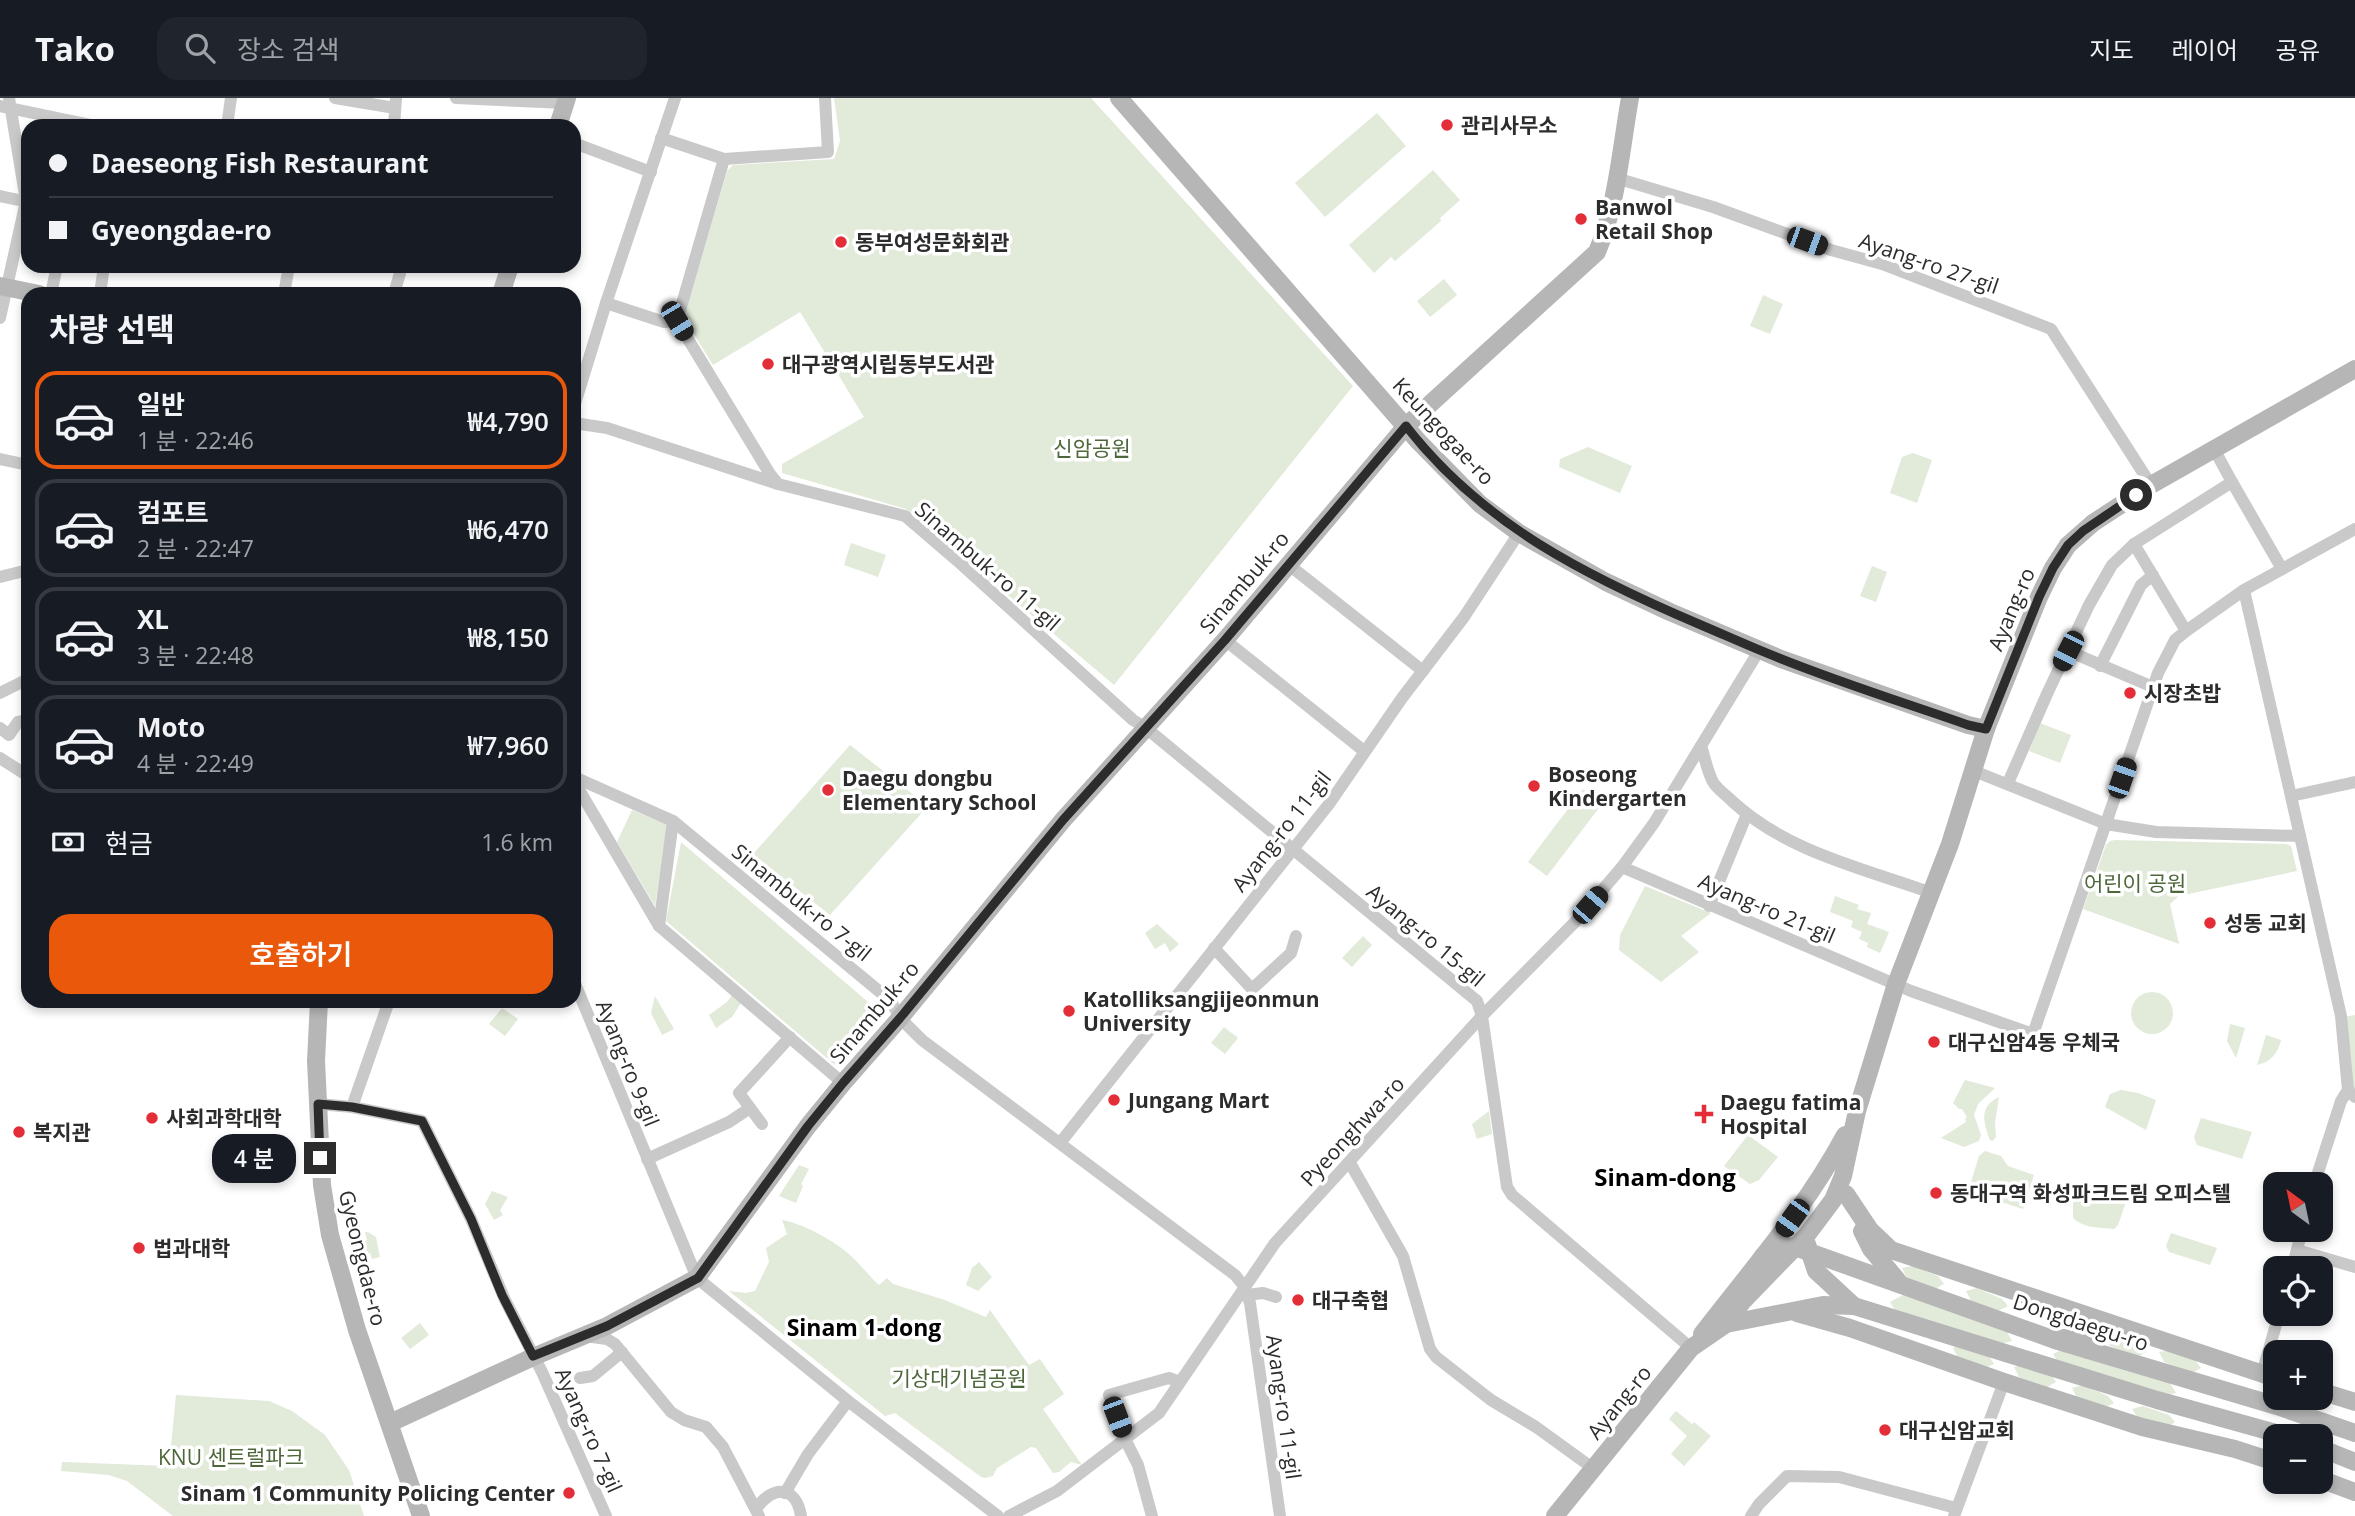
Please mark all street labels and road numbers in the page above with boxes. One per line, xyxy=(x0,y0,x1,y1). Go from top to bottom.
street label: Ayang-ro 27-gil xyxy=(1855,226,2003,300)
street label: Keungogae-ro xyxy=(1387,371,1501,491)
street label: Sinambuk-ro 11-gil xyxy=(909,495,1067,637)
street label: Sinambuk-ro xyxy=(1193,525,1295,639)
street label: Ayang-ro xyxy=(1981,563,2041,655)
street label: Ayang-ro 11-gil xyxy=(1225,765,1337,897)
street label: Sinambuk-ro 7-gil xyxy=(726,837,878,967)
street label: Ayang-ro 21-gil xyxy=(1694,867,1840,949)
street label: Ayang-ro 15-gil xyxy=(1361,877,1491,993)
street label: Sinambuk-ro xyxy=(823,955,925,1069)
street label: Ayang-ro 9-gil xyxy=(590,996,666,1130)
street label: Pyeonghwa-ro xyxy=(1294,1070,1410,1192)
street label: Gyeongdae-ro xyxy=(333,1187,393,1329)
street label: Dongdaegu-ro xyxy=(2010,1287,2152,1357)
street label: Ayang-ro 11-gil xyxy=(1260,1333,1308,1481)
street label: Ayang-ro xyxy=(1581,1359,1657,1445)
street label: Ayang-ro 7-gil xyxy=(549,1363,629,1497)

